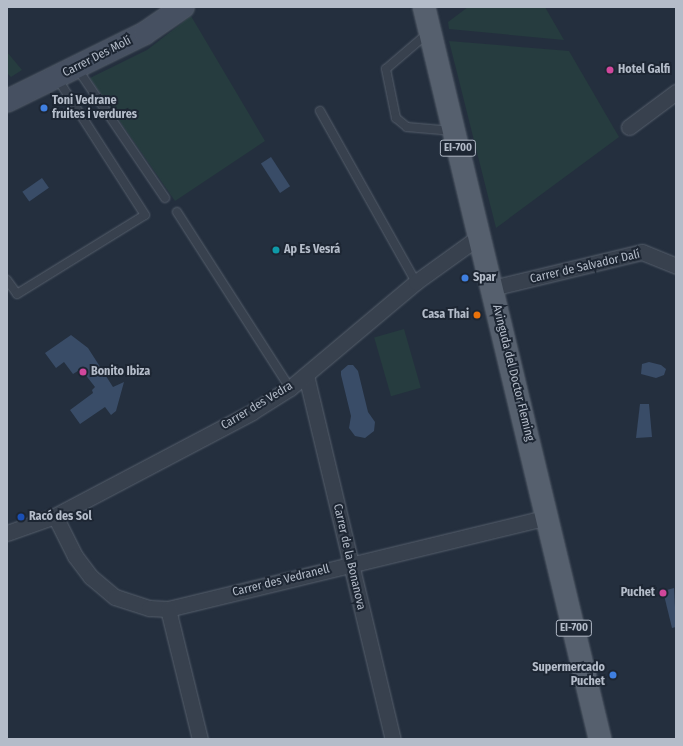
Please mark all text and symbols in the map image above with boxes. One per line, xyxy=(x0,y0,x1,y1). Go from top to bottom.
street label: Carrer Des Molí xyxy=(60,34,134,80)
place label: Hotel Galfi xyxy=(618,63,670,77)
marker: Hotel Galfi xyxy=(605,65,615,75)
place label: Toni Vedrane fruites i verdures xyxy=(52,94,137,122)
marker: Toni Vedrane fruites i verdures xyxy=(39,103,49,113)
road number: EI-700 xyxy=(439,139,477,157)
place label: Ap Es Vesrá xyxy=(284,243,340,257)
marker: Ap Es Vesrá xyxy=(271,245,281,255)
street label: Carrer de Salvador Dalí xyxy=(529,247,641,287)
place label: Spar xyxy=(473,271,496,285)
marker: Spar xyxy=(460,273,470,283)
street label: Avinguda del Doctor Fleming xyxy=(489,303,537,443)
place label: Casa Thai xyxy=(422,308,469,322)
marker: Casa Thai xyxy=(472,310,482,320)
place label: Bonito Ibiza xyxy=(91,365,150,379)
marker: Bonito Ibiza xyxy=(78,367,88,377)
street label: Carrer des Vedra xyxy=(219,379,295,433)
street label: Carrer de la Bonanova xyxy=(330,503,368,611)
place label: Racó des Sol xyxy=(29,510,92,524)
marker: Racó des Sol xyxy=(16,512,26,522)
street label: Carrer des Vedranell xyxy=(231,562,331,600)
place label: Puchet xyxy=(621,586,655,600)
marker: Puchet xyxy=(658,588,668,598)
road number: EI-700 xyxy=(555,619,593,637)
place label: Supermercado Puchet xyxy=(532,661,605,689)
marker: Supermercado Puchet xyxy=(608,670,618,680)

